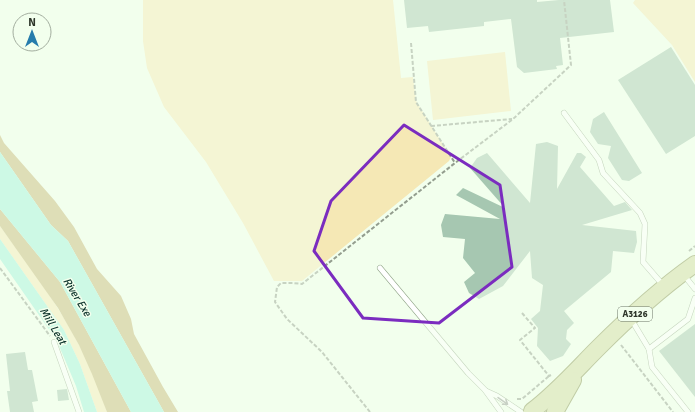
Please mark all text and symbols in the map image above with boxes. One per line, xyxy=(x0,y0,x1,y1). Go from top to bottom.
north arrow xyxy=(12,12,52,52)
text: N xyxy=(28,16,36,29)
water label: River Exe xyxy=(60,275,94,319)
water label: Mill Leat xyxy=(37,305,70,348)
road number: A3126 xyxy=(618,307,652,321)
one-way arrow xyxy=(497,397,509,405)

